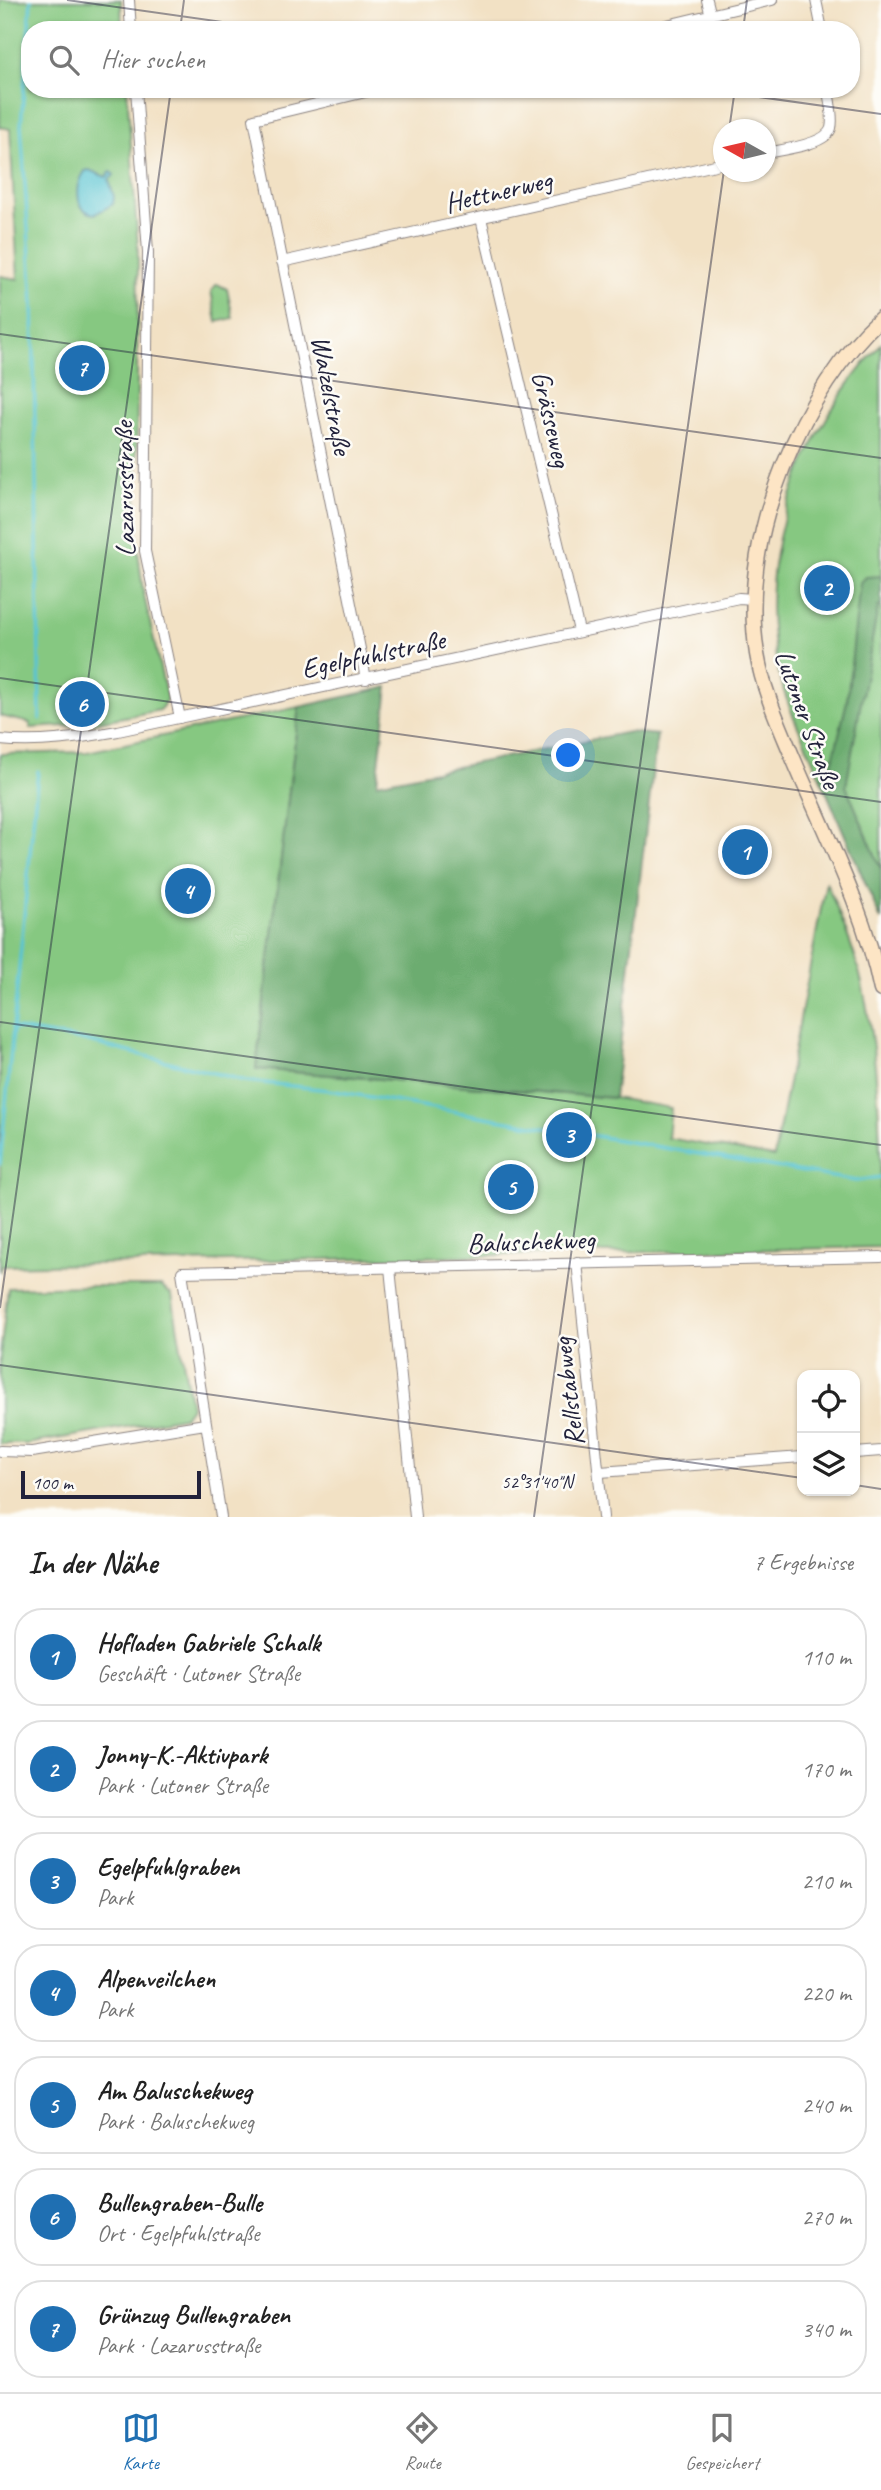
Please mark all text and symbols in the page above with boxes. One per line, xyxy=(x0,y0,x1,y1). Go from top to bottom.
search box xyxy=(21,21,860,98)
icon: search xyxy=(45,41,83,79)
text: Hier suchen xyxy=(101,43,205,76)
north arrow xyxy=(713,119,776,182)
street label: Hettnerweg xyxy=(441,161,557,220)
street label: Walzelstraße xyxy=(303,333,361,459)
pin: 7 xyxy=(59,342,105,394)
street label: Grässeweg xyxy=(524,367,580,472)
street label: Lazarusstraße xyxy=(105,419,143,557)
pin: 2 xyxy=(804,562,850,614)
street label: Egelpfuhlstraße xyxy=(298,621,450,686)
street label: Lutoner Straße xyxy=(767,645,850,795)
pin: 6 xyxy=(59,678,105,730)
your location xyxy=(551,738,585,772)
pin: 1 xyxy=(722,826,768,878)
pin: 4 xyxy=(165,865,211,917)
pin: 3 xyxy=(546,1109,592,1161)
pin: 5 xyxy=(488,1161,534,1213)
street label: Baluschekweg xyxy=(467,1221,596,1261)
street label: Rellstabweg xyxy=(544,1335,592,1448)
map controls xyxy=(797,1370,860,1496)
button: locate xyxy=(797,1370,860,1433)
button: layers xyxy=(797,1433,860,1496)
scale bar xyxy=(21,1468,201,1500)
text: 100 m xyxy=(32,1471,73,1495)
text: 52°31'40"N xyxy=(502,1471,576,1493)
text: In der Nähe xyxy=(28,1544,157,1582)
text: 7 Ergebnisse xyxy=(753,1548,853,1577)
text: Hofladen Gabriele Schalk xyxy=(97,1626,320,1659)
text: 1 xyxy=(48,1643,58,1672)
text: 110 m xyxy=(802,1643,851,1672)
text: Geschäft · Lutoner Straße xyxy=(97,1659,300,1688)
text: Jonny-K.-Aktivpark xyxy=(97,1738,267,1771)
text: 2 xyxy=(48,1755,58,1784)
text: 170 m xyxy=(802,1755,851,1784)
text: Park · Lutoner Straße xyxy=(97,1771,268,1800)
text: Egelpfuhlgraben xyxy=(97,1850,239,1883)
text: 3 xyxy=(48,1867,58,1896)
text: 210 m xyxy=(802,1867,851,1896)
text: Park xyxy=(97,1883,133,1912)
text: Alpenveilchen xyxy=(97,1962,215,1995)
text: 4 xyxy=(48,1979,58,2008)
text: 220 m xyxy=(802,1979,851,2008)
text: Park xyxy=(97,1995,133,2024)
text: Am Baluschekweg xyxy=(97,2074,251,2107)
text: 5 xyxy=(48,2091,58,2120)
text: 240 m xyxy=(802,2091,851,2120)
text: Park · Baluschekweg xyxy=(97,2107,254,2136)
text: Bullengraben-Bulle xyxy=(97,2186,262,2219)
text: 6 xyxy=(48,2203,58,2232)
text: 270 m xyxy=(802,2203,851,2232)
text: Ort · Egelpfuhlstraße xyxy=(97,2219,259,2248)
text: Grünzug Bullengraben xyxy=(97,2298,290,2331)
text: 7 xyxy=(48,2315,58,2344)
text: 340 m xyxy=(802,2315,851,2344)
text: Park · Lazarusstraße xyxy=(97,2331,260,2360)
tab: Karte xyxy=(122,2409,160,2475)
tab: Route xyxy=(403,2409,441,2475)
tab: Gespeichert xyxy=(685,2409,759,2475)

